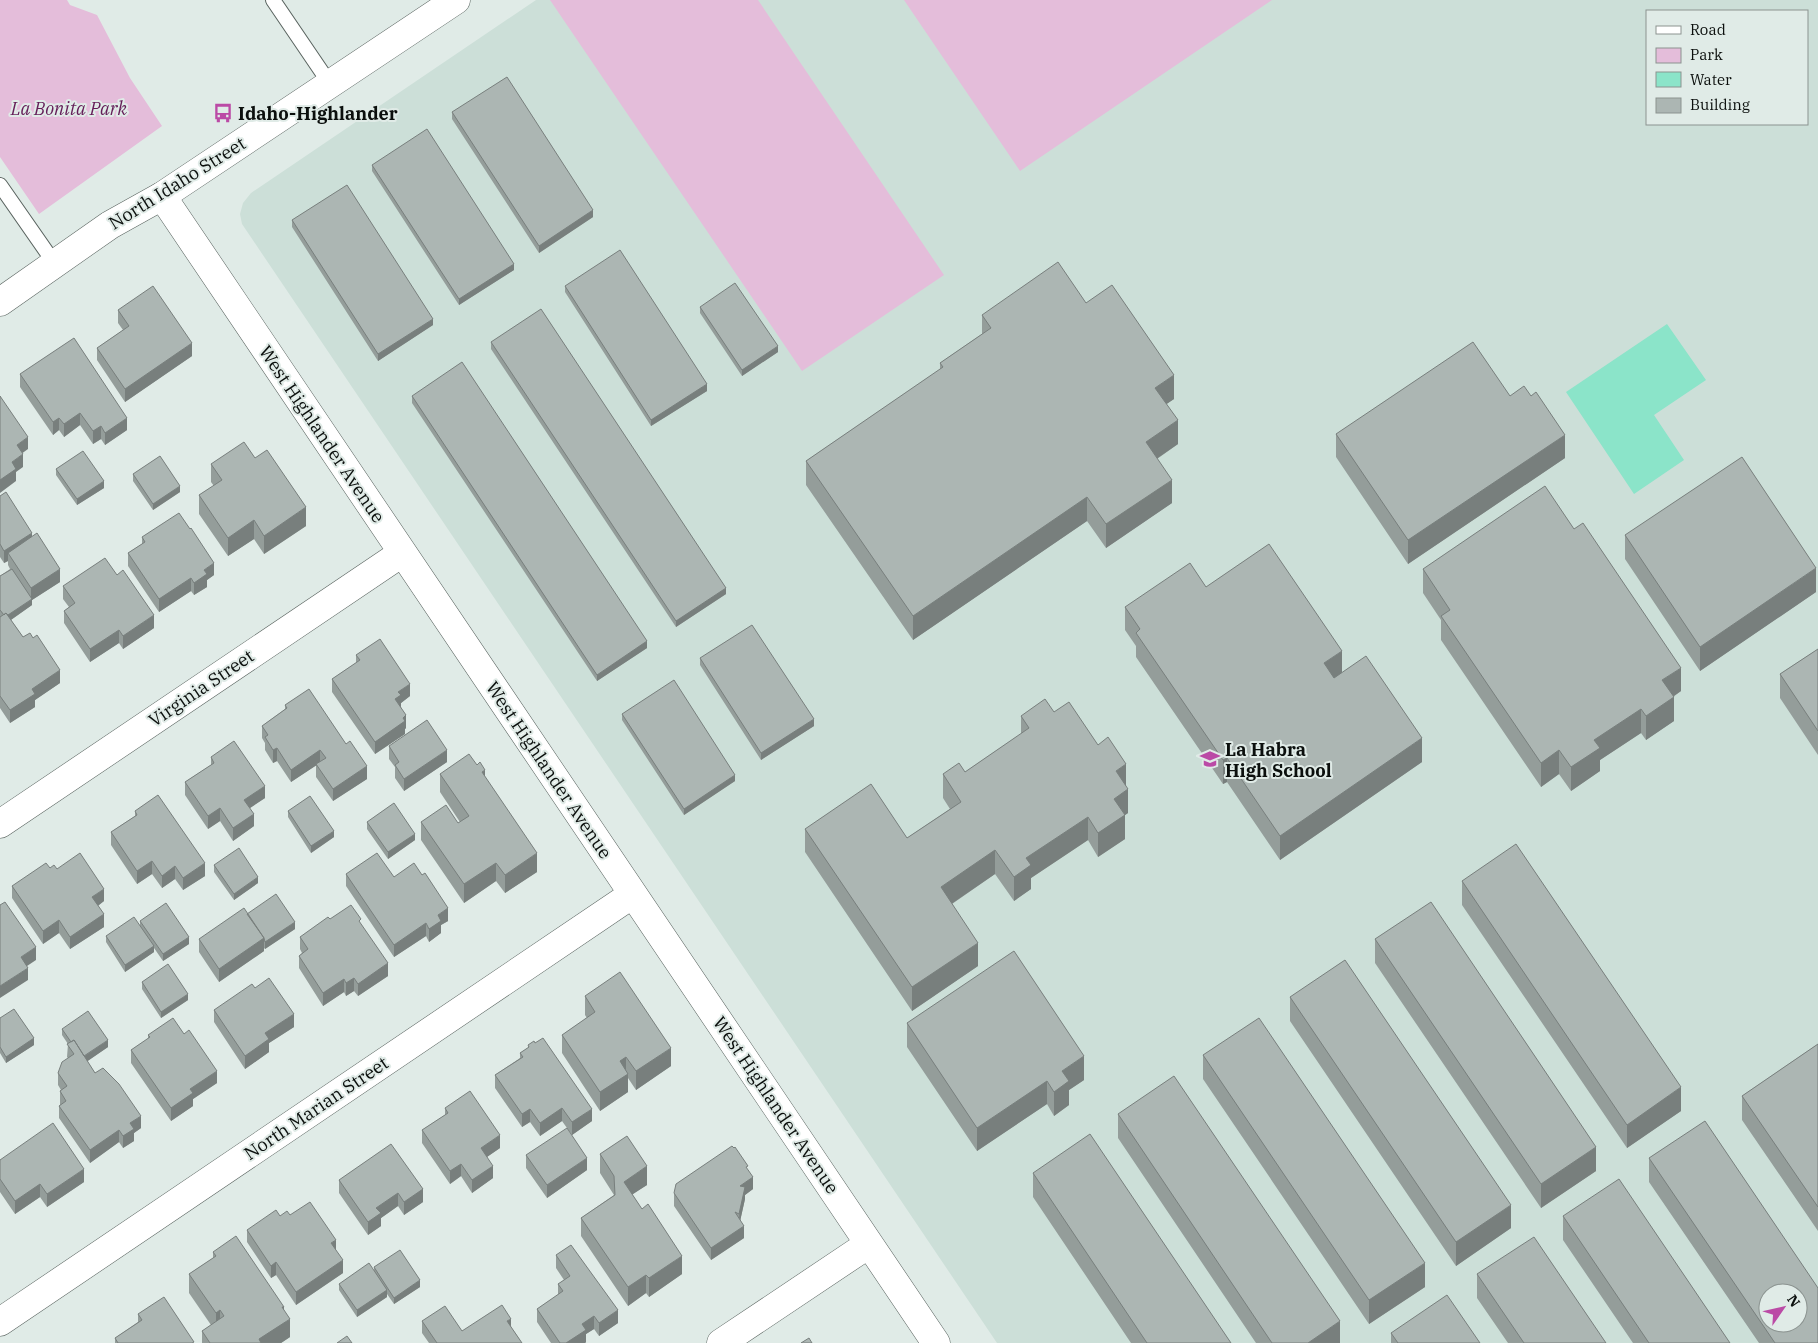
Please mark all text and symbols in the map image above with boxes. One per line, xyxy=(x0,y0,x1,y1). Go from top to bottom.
legend xyxy=(1646,10,1808,125)
text: Road xyxy=(1690,20,1726,39)
text: Park xyxy=(1690,45,1723,64)
text: Water xyxy=(1690,70,1732,89)
text: Building xyxy=(1690,95,1750,114)
park label: La Bonita Park xyxy=(10,97,128,120)
bus stop icon: Idaho-Highlander xyxy=(212,102,234,124)
place label: Idaho-Highlander xyxy=(238,102,398,125)
street label: North Idaho Street xyxy=(104,132,250,234)
street label: West Highlander Avenue xyxy=(254,341,390,527)
street label: Virginia Street xyxy=(144,644,258,732)
street label: West Highlander Avenue xyxy=(481,677,617,863)
place label: La Habra High School xyxy=(1225,738,1332,782)
school or university icon: La Habra High School xyxy=(1199,748,1221,770)
street label: West Highlander Avenue xyxy=(708,1012,844,1198)
street label: North Marian Street xyxy=(239,1051,393,1165)
north arrow xyxy=(1758,1283,1808,1333)
text: N xyxy=(1783,1291,1804,1310)

